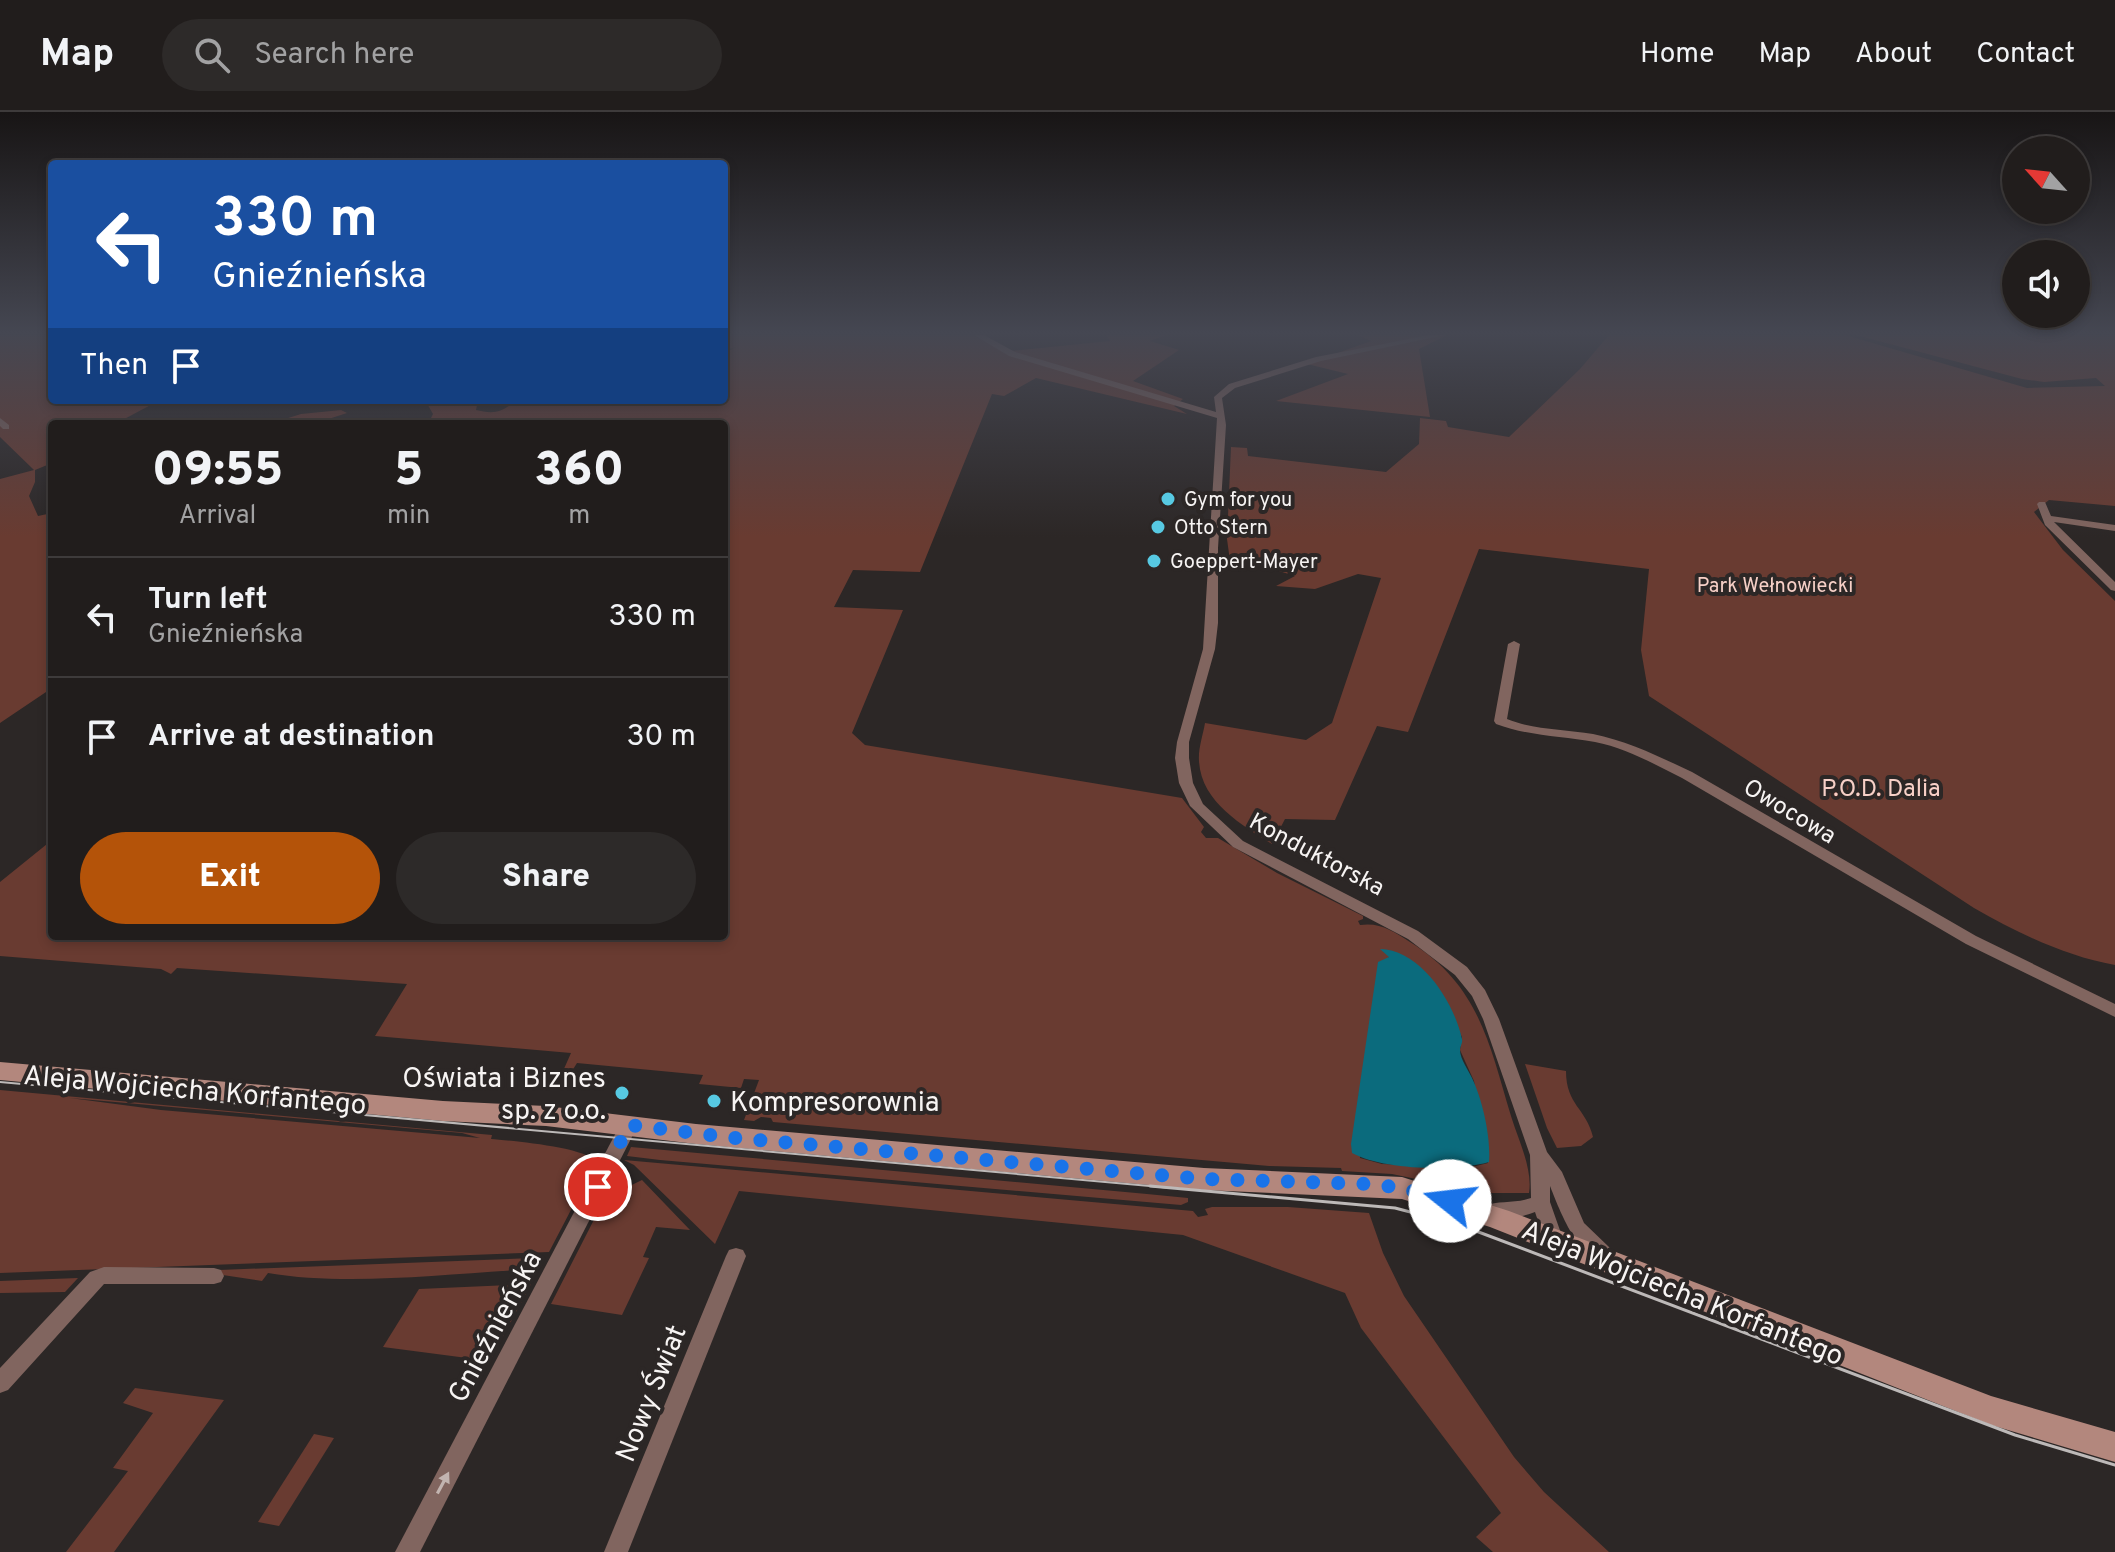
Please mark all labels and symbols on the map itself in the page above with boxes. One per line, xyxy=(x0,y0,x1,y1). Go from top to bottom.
north arrow xyxy=(2002,136,2090,224)
place label: Gym for you xyxy=(1184,488,1292,514)
marker: Gym for you xyxy=(1159,490,1177,508)
place label: Otto Stern xyxy=(1174,516,1268,542)
marker: Otto Stern xyxy=(1149,518,1167,536)
place label: Goeppert-Mayer xyxy=(1170,550,1318,576)
marker: Goeppert-Mayer xyxy=(1145,552,1163,570)
park label: Park Wełnowiecki xyxy=(1697,574,1853,600)
street label: Owocowa xyxy=(1737,773,1841,852)
park label: P.O.D. Dalia xyxy=(1821,775,1941,805)
street label: Konduktorska xyxy=(1243,808,1389,904)
street label: Aleja Wojciecha Korfantego xyxy=(22,1059,368,1125)
place label: Oświata i Biznes sp. z o.o. xyxy=(402,1062,606,1130)
marker: Oświata i Biznes sp. z o.o. xyxy=(613,1084,631,1102)
place label: Kompresorownia xyxy=(730,1086,940,1122)
marker: Kompresorownia xyxy=(705,1092,723,1110)
pin xyxy=(564,1153,632,1221)
position arrow xyxy=(1408,1159,1492,1243)
street label: Aleja Wojciecha Korfantego xyxy=(1516,1214,1848,1376)
street label: Gnieźnieńska xyxy=(442,1245,552,1410)
street label: Nowy Świat xyxy=(607,1320,697,1468)
one-way arrow xyxy=(436,1472,450,1494)

